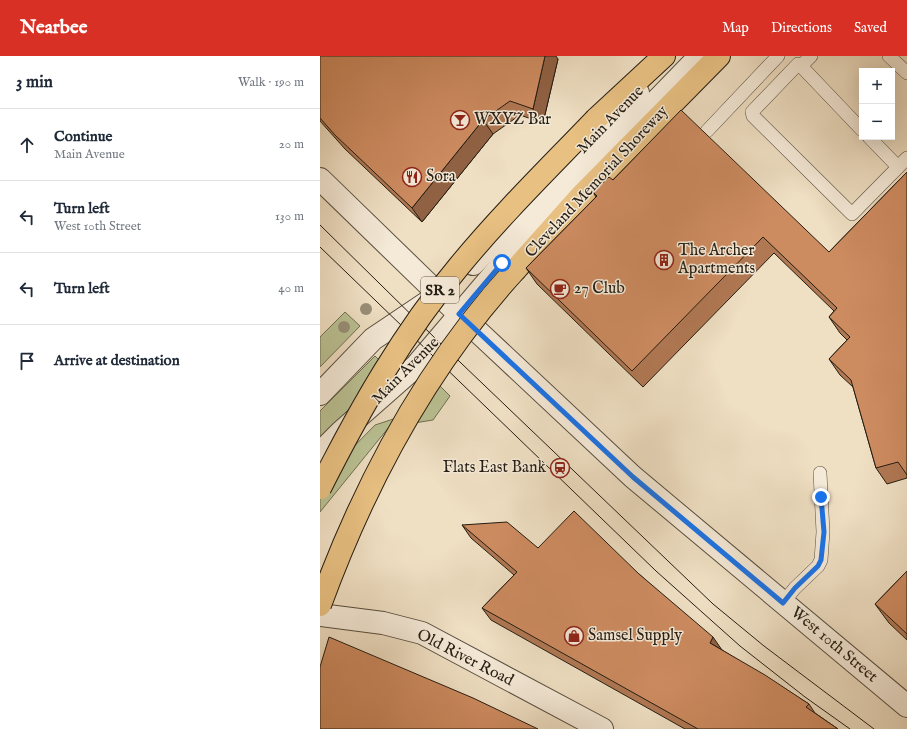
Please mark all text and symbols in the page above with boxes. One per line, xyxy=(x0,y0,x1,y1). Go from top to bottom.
text: Nearbee xyxy=(20,16,87,40)
text: Map xyxy=(722,19,749,37)
text: Directions xyxy=(771,19,832,37)
text: Saved xyxy=(854,19,887,37)
map controls xyxy=(859,68,895,140)
button: + xyxy=(859,68,895,104)
text: 3 min xyxy=(16,72,53,93)
text: Walk · 190 m xyxy=(238,74,304,91)
street label: Main Avenue xyxy=(574,82,648,158)
street label: Cleveland Memorial Shoreway xyxy=(521,102,673,262)
button: − xyxy=(859,104,895,140)
bar icon: WXYZ Bar xyxy=(449,109,471,131)
place label: WXYZ Bar xyxy=(474,110,551,130)
text: Continue xyxy=(54,127,112,146)
icon: ahead xyxy=(16,134,38,156)
text: 20 m xyxy=(279,136,304,153)
text: Main Avenue xyxy=(54,146,125,163)
restaurant icon: Sora xyxy=(401,166,423,188)
place label: Sora xyxy=(426,167,456,187)
text: Turn left xyxy=(54,199,110,218)
icon: left xyxy=(16,206,38,228)
text: 130 m xyxy=(275,208,304,225)
text: West 10th Street xyxy=(54,218,141,235)
place label: The Archer Apartments xyxy=(677,241,755,279)
building icon: The Archer Apartments xyxy=(653,249,675,271)
route start xyxy=(493,254,511,272)
road number: SR 2 xyxy=(421,277,459,303)
icon: left xyxy=(16,278,38,300)
cafe icon: 27 Club xyxy=(549,278,571,300)
text: Turn left xyxy=(54,279,110,298)
place label: 27 Club xyxy=(574,279,625,299)
text: 40 m xyxy=(278,280,304,297)
street label: Main Avenue xyxy=(368,333,444,409)
icon: arrive xyxy=(16,350,38,372)
text: Arrive at destination xyxy=(54,351,180,370)
station icon: Flats East Bank xyxy=(549,457,571,479)
place label: Flats East Bank xyxy=(443,458,546,478)
route end xyxy=(812,488,830,506)
street label: West 10th Street xyxy=(786,603,882,688)
street label: Old River Road xyxy=(413,625,517,691)
shop icon: Samsel Supply xyxy=(563,625,585,647)
place label: Samsel Supply xyxy=(588,626,682,646)

